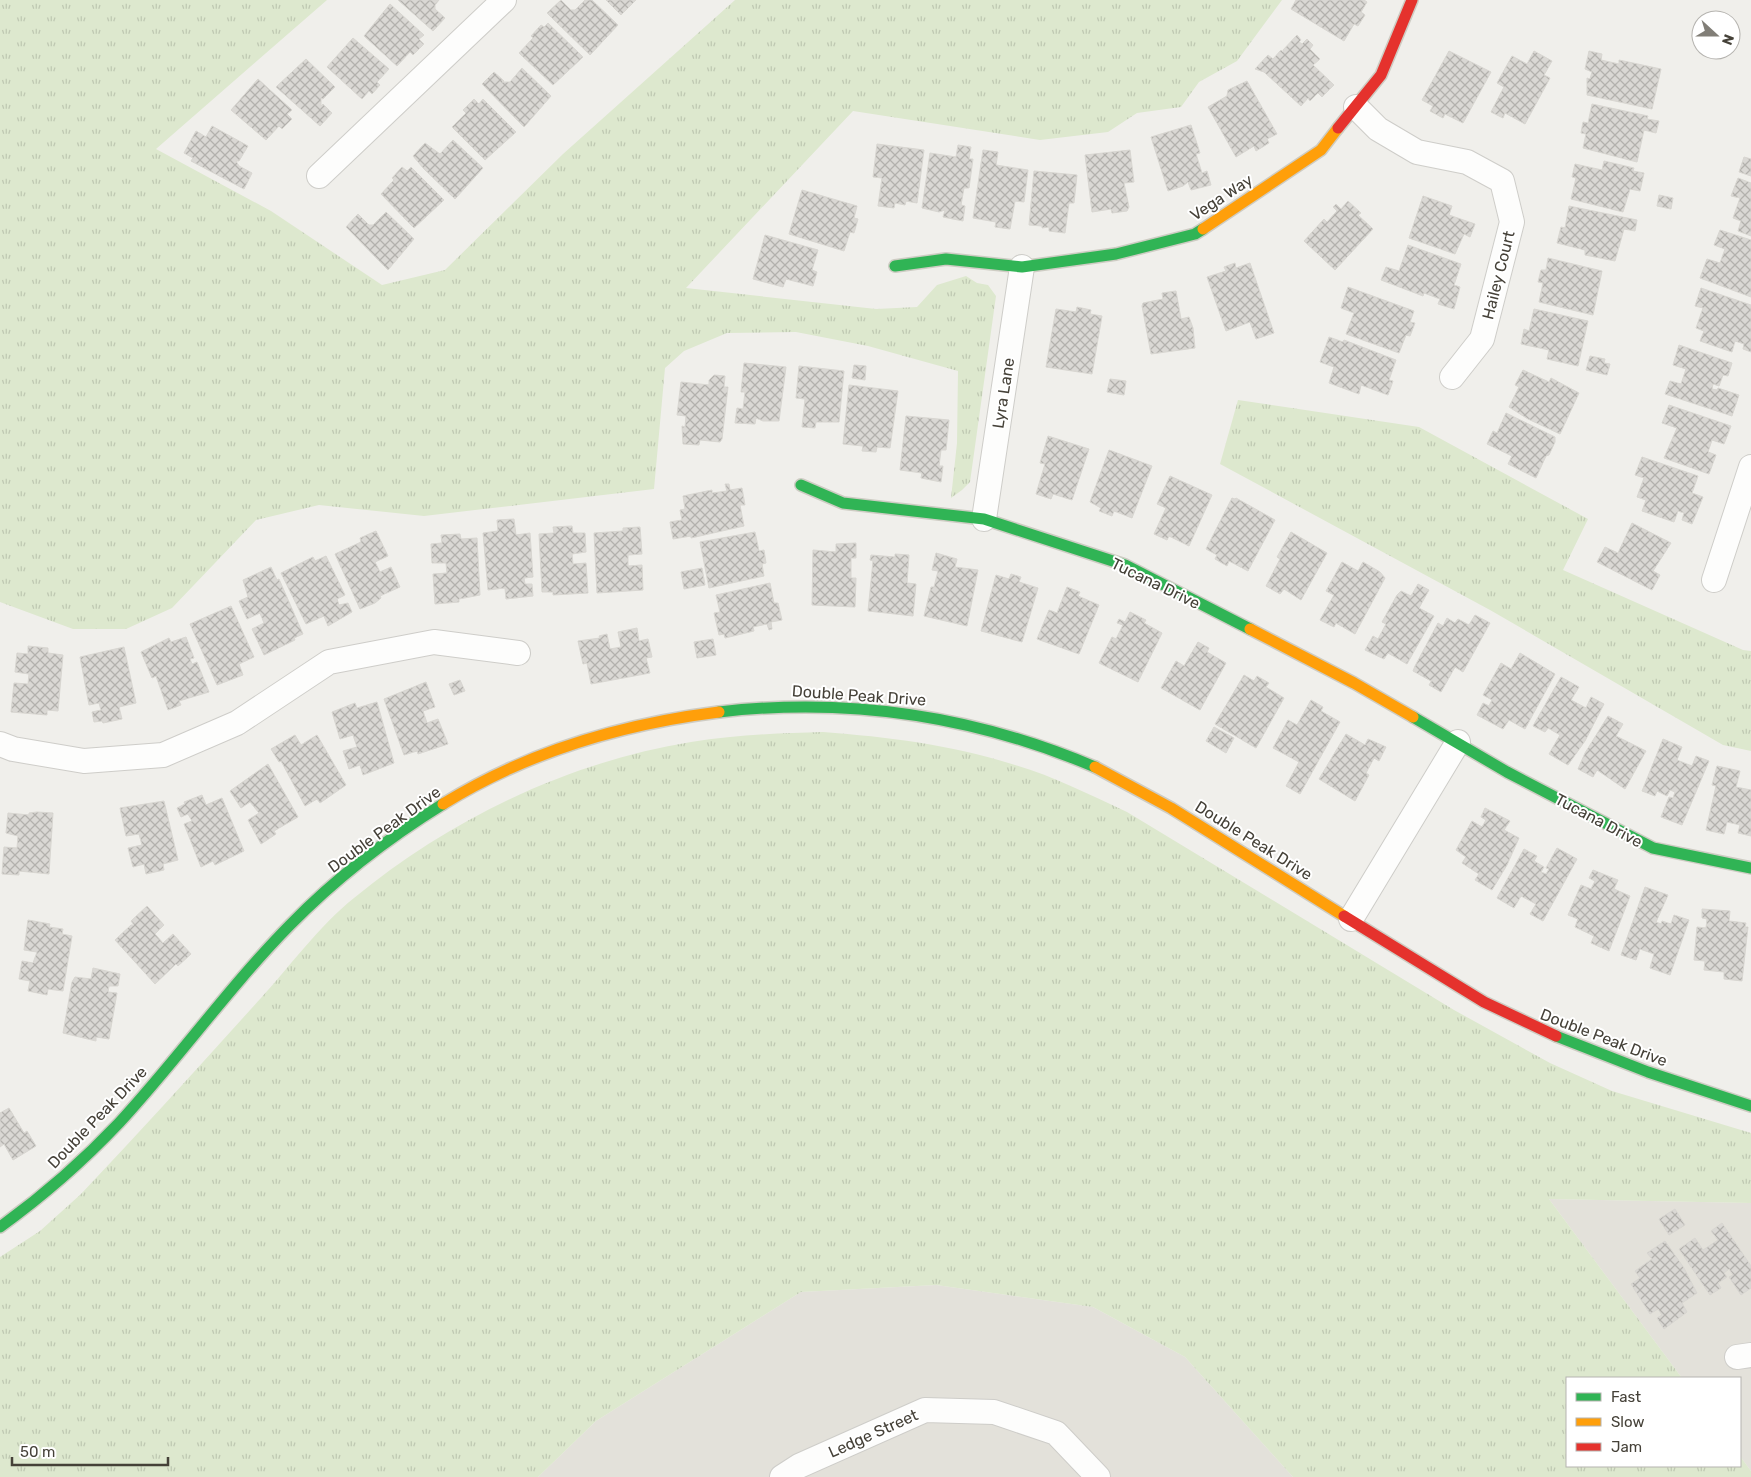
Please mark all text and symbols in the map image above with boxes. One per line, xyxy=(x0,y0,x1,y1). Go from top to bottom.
north arrow xyxy=(1691,10,1741,60)
text: N xyxy=(1718,32,1737,47)
street label: Vega Way xyxy=(1186,170,1256,225)
street label: Hailey Court xyxy=(1478,229,1519,321)
street label: Lyra Lane xyxy=(989,356,1018,430)
street label: Tucana Drive xyxy=(1108,554,1203,613)
street label: Double Peak Drive xyxy=(791,681,927,710)
street label: Double Peak Drive xyxy=(324,782,444,877)
street label: Tucana Drive xyxy=(1552,789,1646,851)
street label: Double Peak Drive xyxy=(1192,797,1316,884)
street label: Double Peak Drive xyxy=(1538,1004,1670,1070)
street label: Double Peak Drive xyxy=(44,1062,151,1172)
legend xyxy=(1566,1377,1741,1467)
text: Fast xyxy=(1611,1388,1641,1406)
street label: Ledge Street xyxy=(825,1405,921,1462)
text: Slow xyxy=(1611,1413,1644,1431)
scale bar xyxy=(12,1434,169,1466)
text: Jam xyxy=(1611,1438,1642,1456)
text: 50 m xyxy=(20,1443,55,1461)

